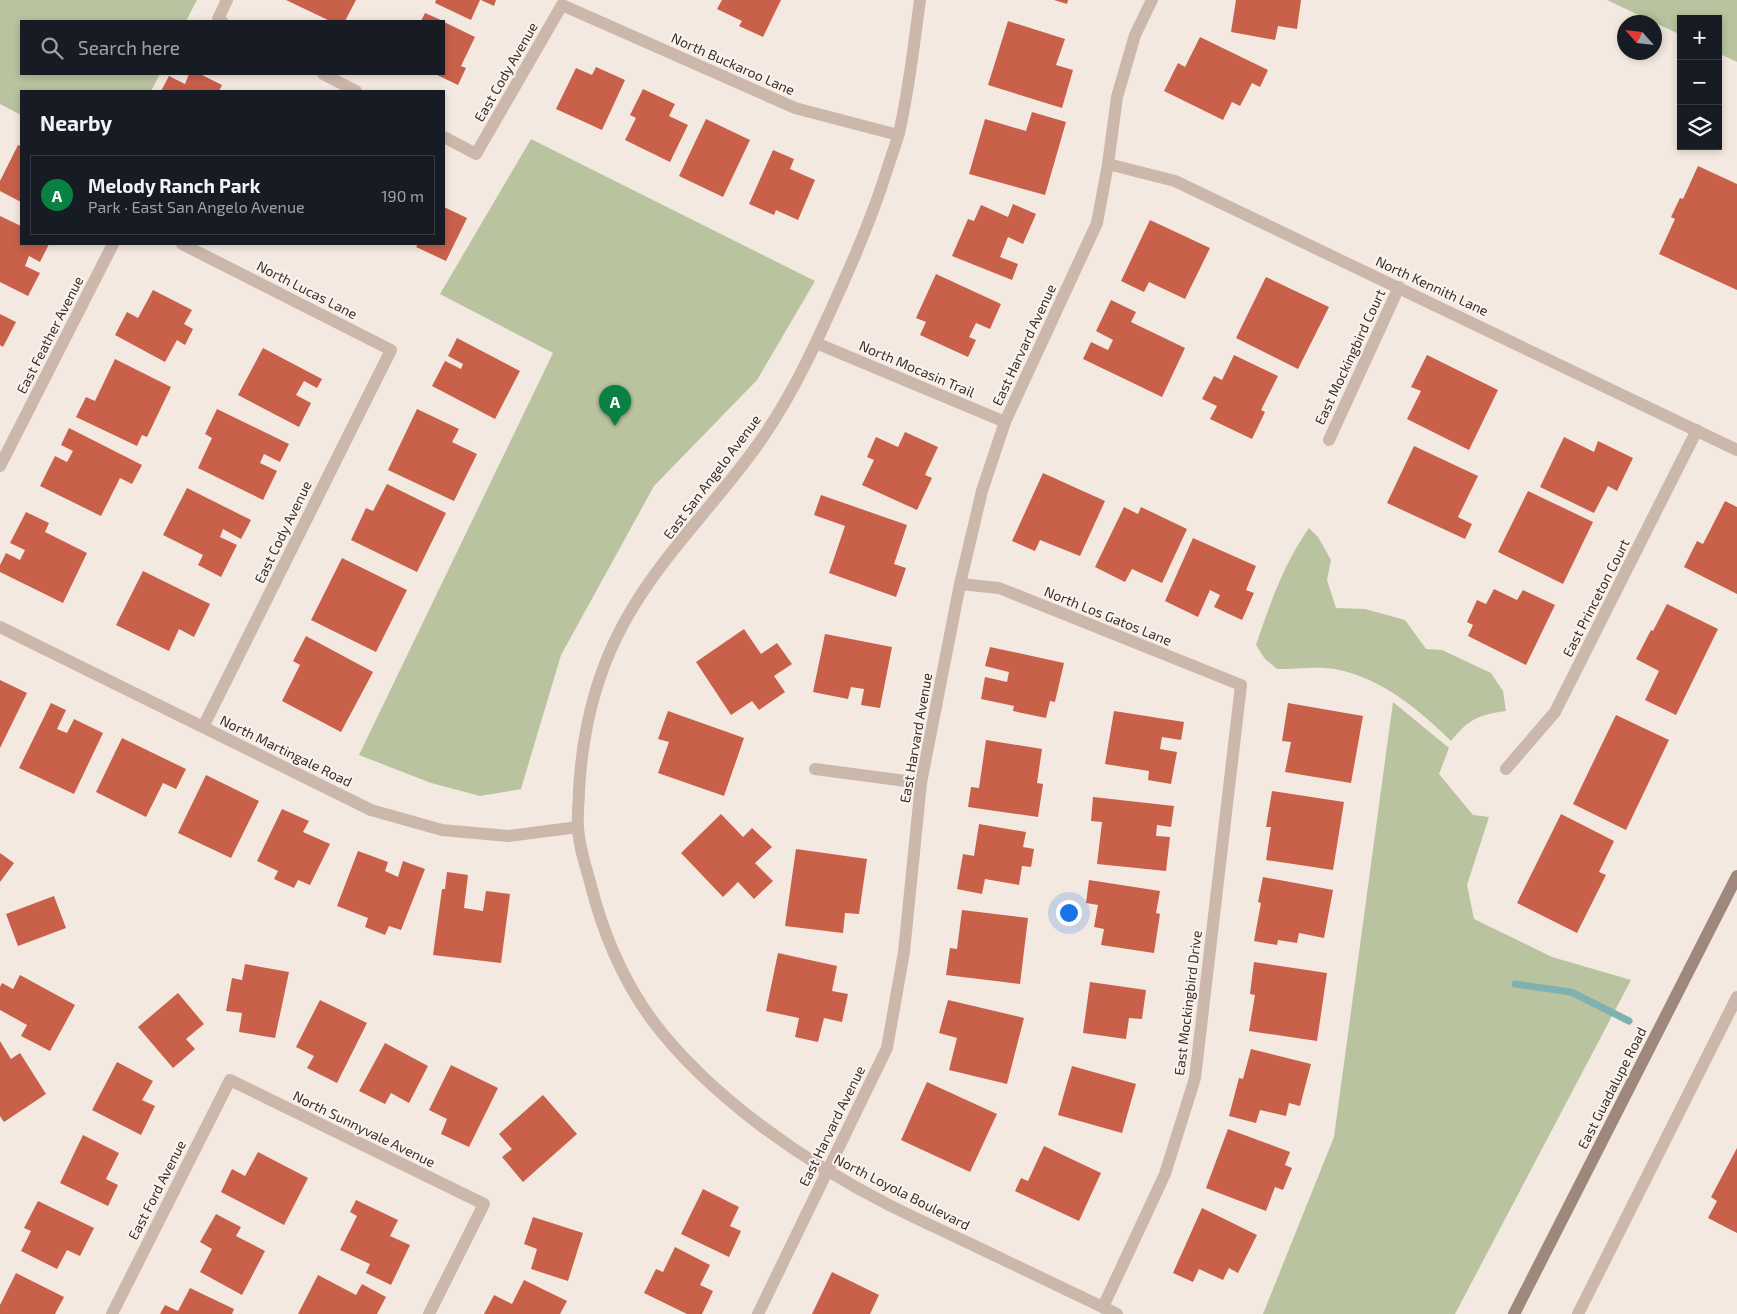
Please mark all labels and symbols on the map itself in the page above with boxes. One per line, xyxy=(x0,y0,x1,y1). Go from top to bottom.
north arrow xyxy=(1617,15,1662,60)
street label: East Cody Avenue xyxy=(470,19,541,124)
street label: North Buckaroo Lane xyxy=(669,29,798,98)
street label: North Kennith Lane xyxy=(1373,252,1491,319)
street label: North Lucas Lane xyxy=(254,257,360,322)
street label: East Feather Avenue xyxy=(13,273,87,396)
street label: East Harvard Avenue xyxy=(988,281,1059,408)
street label: East Mockingbird Court xyxy=(1311,286,1388,427)
street label: North Mocasin Trail xyxy=(857,336,978,401)
pin: A xyxy=(599,385,631,426)
street label: East San Angelo Avenue xyxy=(659,411,764,542)
street label: East Cody Avenue xyxy=(250,478,315,586)
street label: East Princeton Court xyxy=(1558,536,1633,660)
street label: North Los Gatos Lane xyxy=(1042,582,1174,649)
street label: East Harvard Avenue xyxy=(896,671,935,804)
street label: North Martingale Road xyxy=(217,711,355,790)
your location xyxy=(1056,900,1082,926)
street label: East Mockingbird Drive xyxy=(1170,929,1205,1076)
street label: East Guadalupe Road xyxy=(1573,1024,1650,1152)
street label: East Harvard Avenue xyxy=(795,1063,868,1189)
street label: North Sunnyvale Avenue xyxy=(290,1087,438,1170)
street label: East Ford Avenue xyxy=(124,1137,189,1242)
street label: North Loyola Boulevard xyxy=(832,1150,973,1233)

